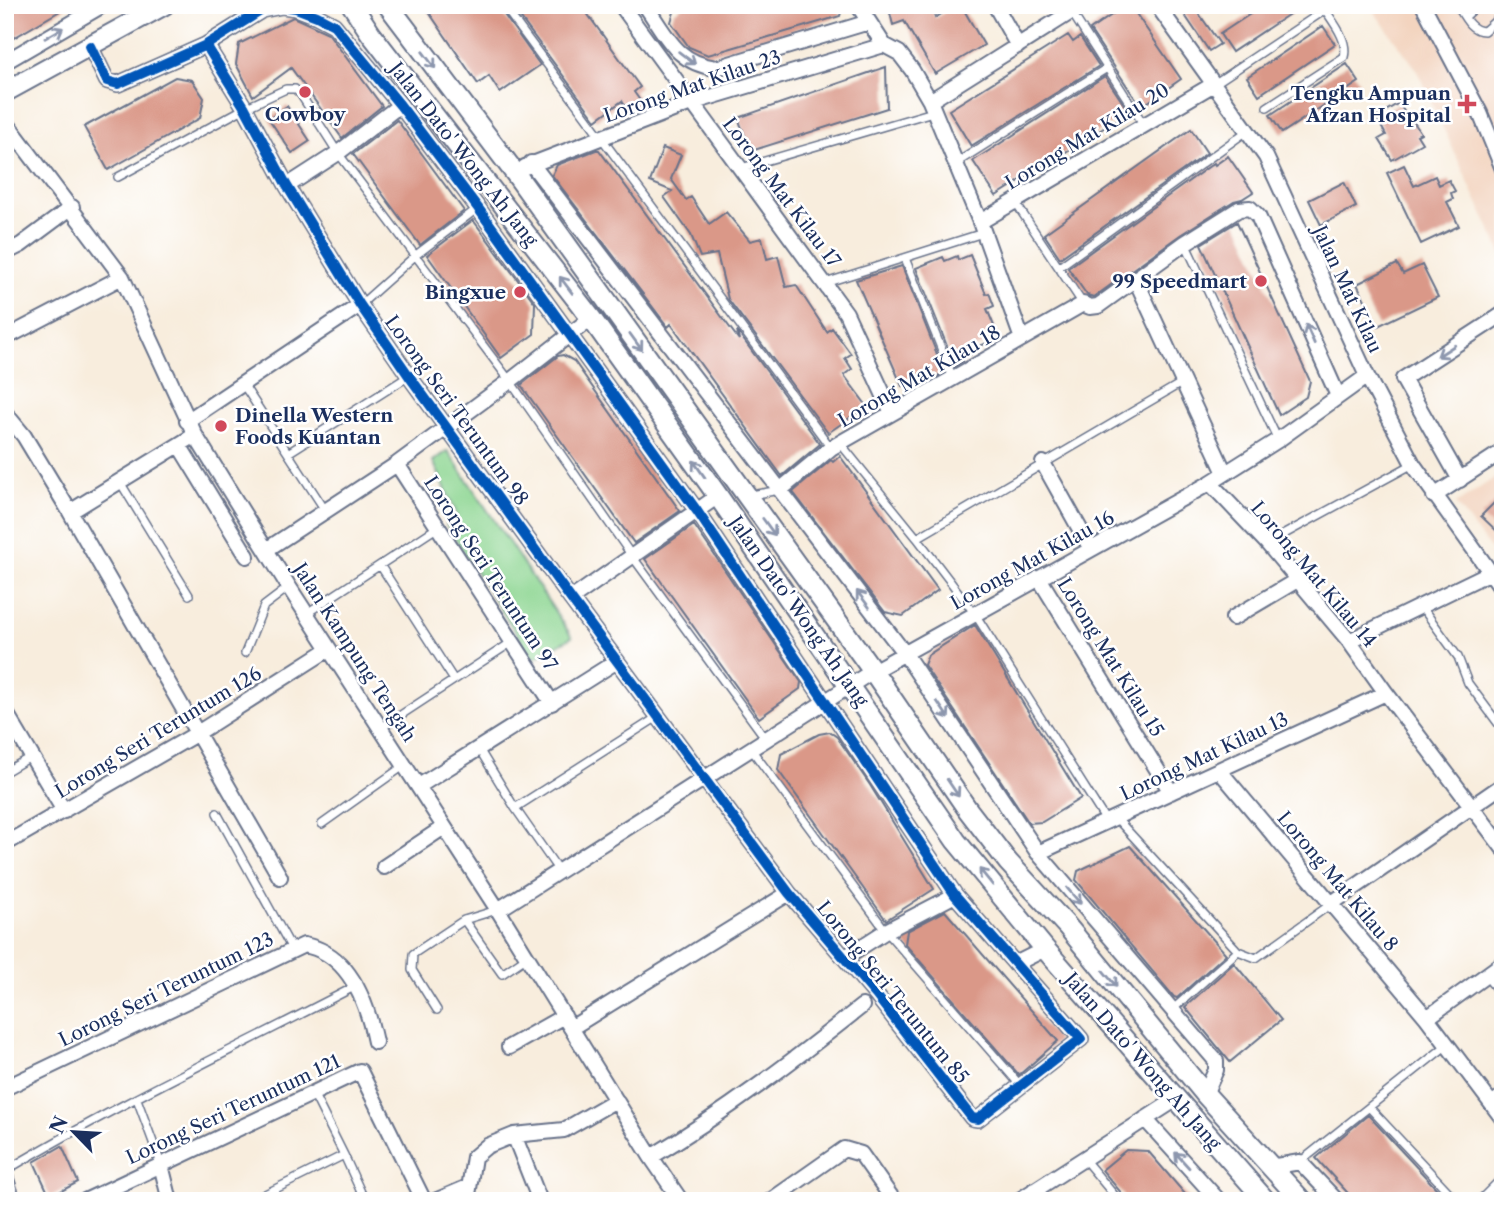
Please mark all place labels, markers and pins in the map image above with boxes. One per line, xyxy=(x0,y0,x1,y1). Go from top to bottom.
place label: Tengku Ampuan Afzan Hospital xyxy=(1291,82,1451,127)
marker: Cowboy xyxy=(297,84,313,100)
marker: Tengku Ampuan Afzan Hospital xyxy=(1457,94,1477,114)
place label: Cowboy xyxy=(265,103,347,126)
place label: 99 Speedmart xyxy=(1113,270,1247,293)
marker: 99 Speedmart xyxy=(1253,273,1269,289)
place label: Bingxue xyxy=(425,281,506,304)
marker: Bingxue xyxy=(512,284,528,300)
place label: Dinella Western Foods Kuantan xyxy=(235,404,393,449)
marker: Dinella Western Foods Kuantan xyxy=(213,418,229,434)

